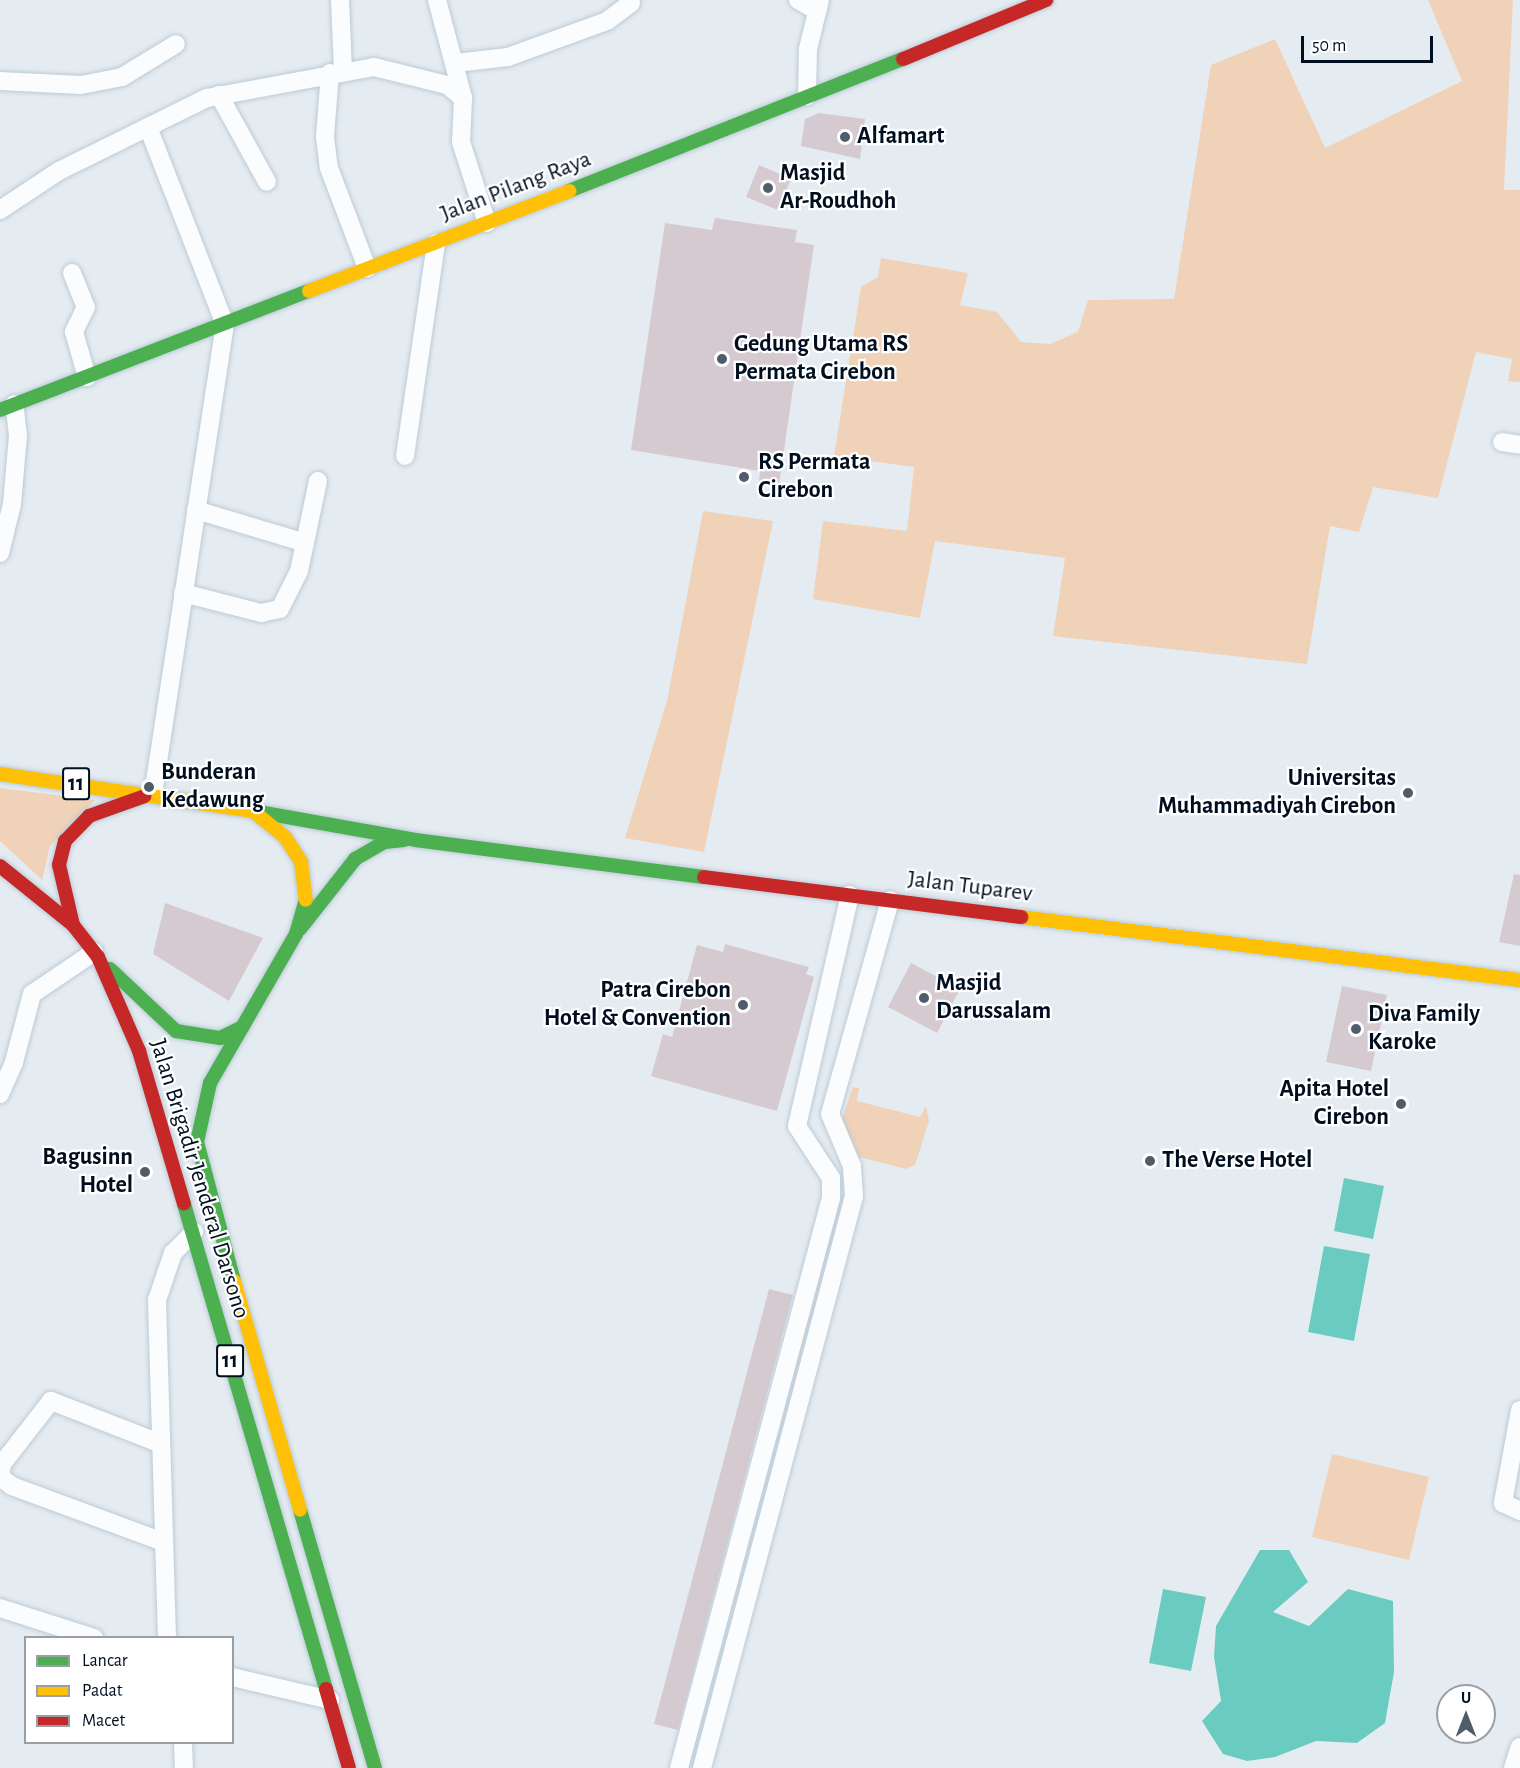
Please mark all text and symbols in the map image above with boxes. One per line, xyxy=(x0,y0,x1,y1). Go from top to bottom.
scale bar xyxy=(1304,24,1436,62)
text: 50 m xyxy=(1312,37,1346,55)
place label: Alfamart xyxy=(857,123,944,151)
marker: Alfamart xyxy=(838,130,852,144)
street label: Jalan Pilang Raya xyxy=(437,145,595,229)
place label: Masjid Ar-Roudhoh xyxy=(780,160,896,216)
marker: Masjid Ar-Roudhoh xyxy=(761,181,775,195)
place label: Gedung Utama RS Permata Cirebon xyxy=(734,331,908,387)
marker: Gedung Utama RS Permata Cirebon xyxy=(715,352,729,366)
place label: RS Permata Cirebon xyxy=(758,449,871,505)
marker: RS Permata Cirebon xyxy=(735,468,753,486)
place label: Bunderan Kedawung xyxy=(161,759,264,815)
road number: 11 xyxy=(61,765,91,803)
place label: Universitas Muhammadiyah Cirebon xyxy=(1158,765,1396,821)
marker: Bunderan Kedawung xyxy=(142,780,156,794)
marker: Universitas Muhammadiyah Cirebon xyxy=(1401,786,1415,800)
street label: Jalan Tuparev xyxy=(906,865,1034,909)
place label: Masjid Darussalam xyxy=(936,970,1051,1026)
place label: Patra Cirebon Hotel & Convention xyxy=(544,977,731,1033)
marker: Masjid Darussalam xyxy=(917,991,931,1005)
marker: Patra Cirebon Hotel & Convention xyxy=(736,998,750,1012)
place label: Diva Family Karoke xyxy=(1368,1001,1480,1057)
marker: Diva Family Karoke xyxy=(1349,1022,1363,1036)
street label: Jalan Brigadir Jenderal Darsono xyxy=(143,1036,255,1322)
place label: Apita Hotel Cirebon xyxy=(1280,1076,1389,1132)
marker: Apita Hotel Cirebon xyxy=(1394,1097,1408,1111)
place label: Bagusinn Hotel xyxy=(42,1144,133,1200)
place label: The Verse Hotel xyxy=(1162,1147,1312,1175)
marker: The Verse Hotel xyxy=(1143,1154,1157,1168)
marker: Bagusinn Hotel xyxy=(138,1165,152,1179)
road number: 11 xyxy=(215,1342,245,1380)
legend xyxy=(24,1636,234,1744)
text: Lancar xyxy=(82,1652,128,1670)
text: Padat xyxy=(82,1682,123,1700)
north arrow xyxy=(1436,1684,1496,1744)
text: U xyxy=(1461,1690,1471,1706)
text: Macet xyxy=(82,1712,125,1730)

